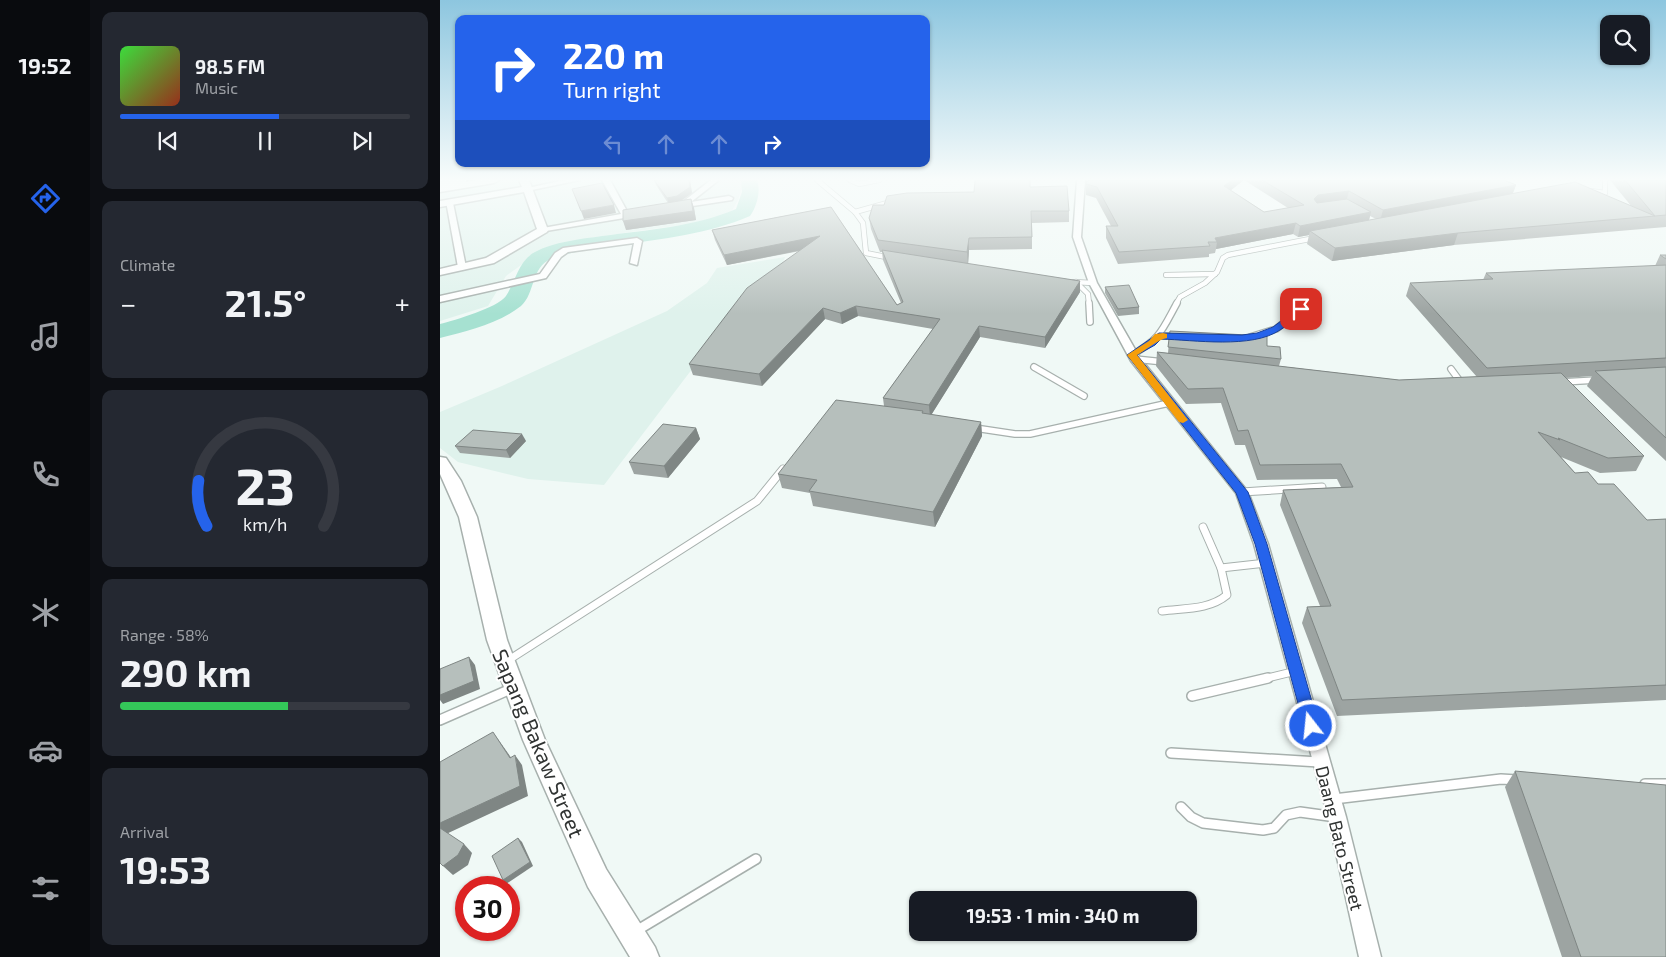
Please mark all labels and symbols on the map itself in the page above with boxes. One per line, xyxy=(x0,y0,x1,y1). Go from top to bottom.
pin xyxy=(1280,288,1322,330)
street label: Sapang Bakaw Street xyxy=(488,645,590,841)
position arrow xyxy=(1284,699,1336,751)
street label: Daang Bato Street xyxy=(1311,763,1369,913)
speed limit sign: 30 xyxy=(455,876,520,941)

